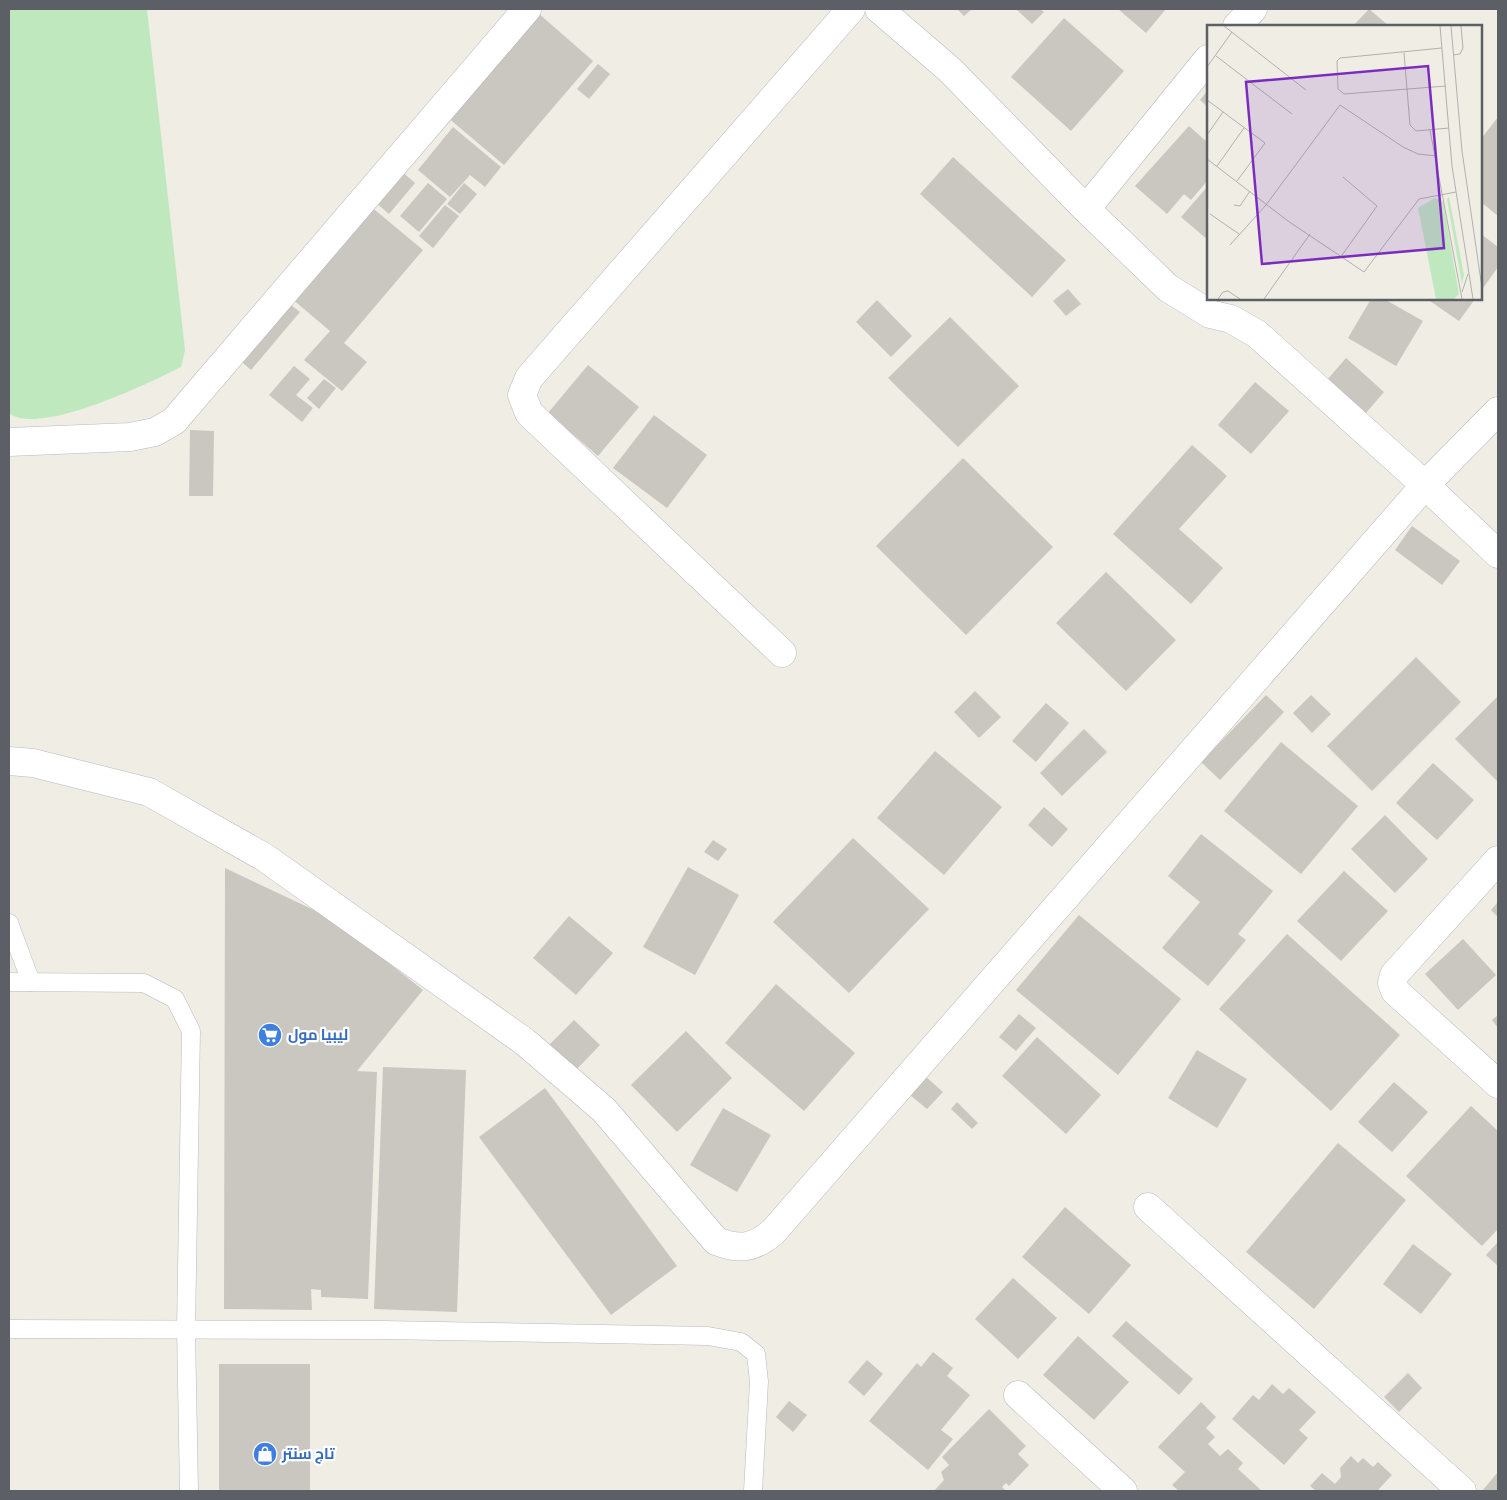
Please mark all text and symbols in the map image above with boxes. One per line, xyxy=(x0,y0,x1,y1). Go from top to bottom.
inset map xyxy=(1207,25,1482,300)
supermarket icon: ليبيا مول xyxy=(257,1022,283,1048)
place label: ليبيا مول xyxy=(288,1024,348,1045)
shop icon: تاج سنتر xyxy=(252,1441,278,1467)
place label: تاج سنتر xyxy=(281,1443,335,1464)

